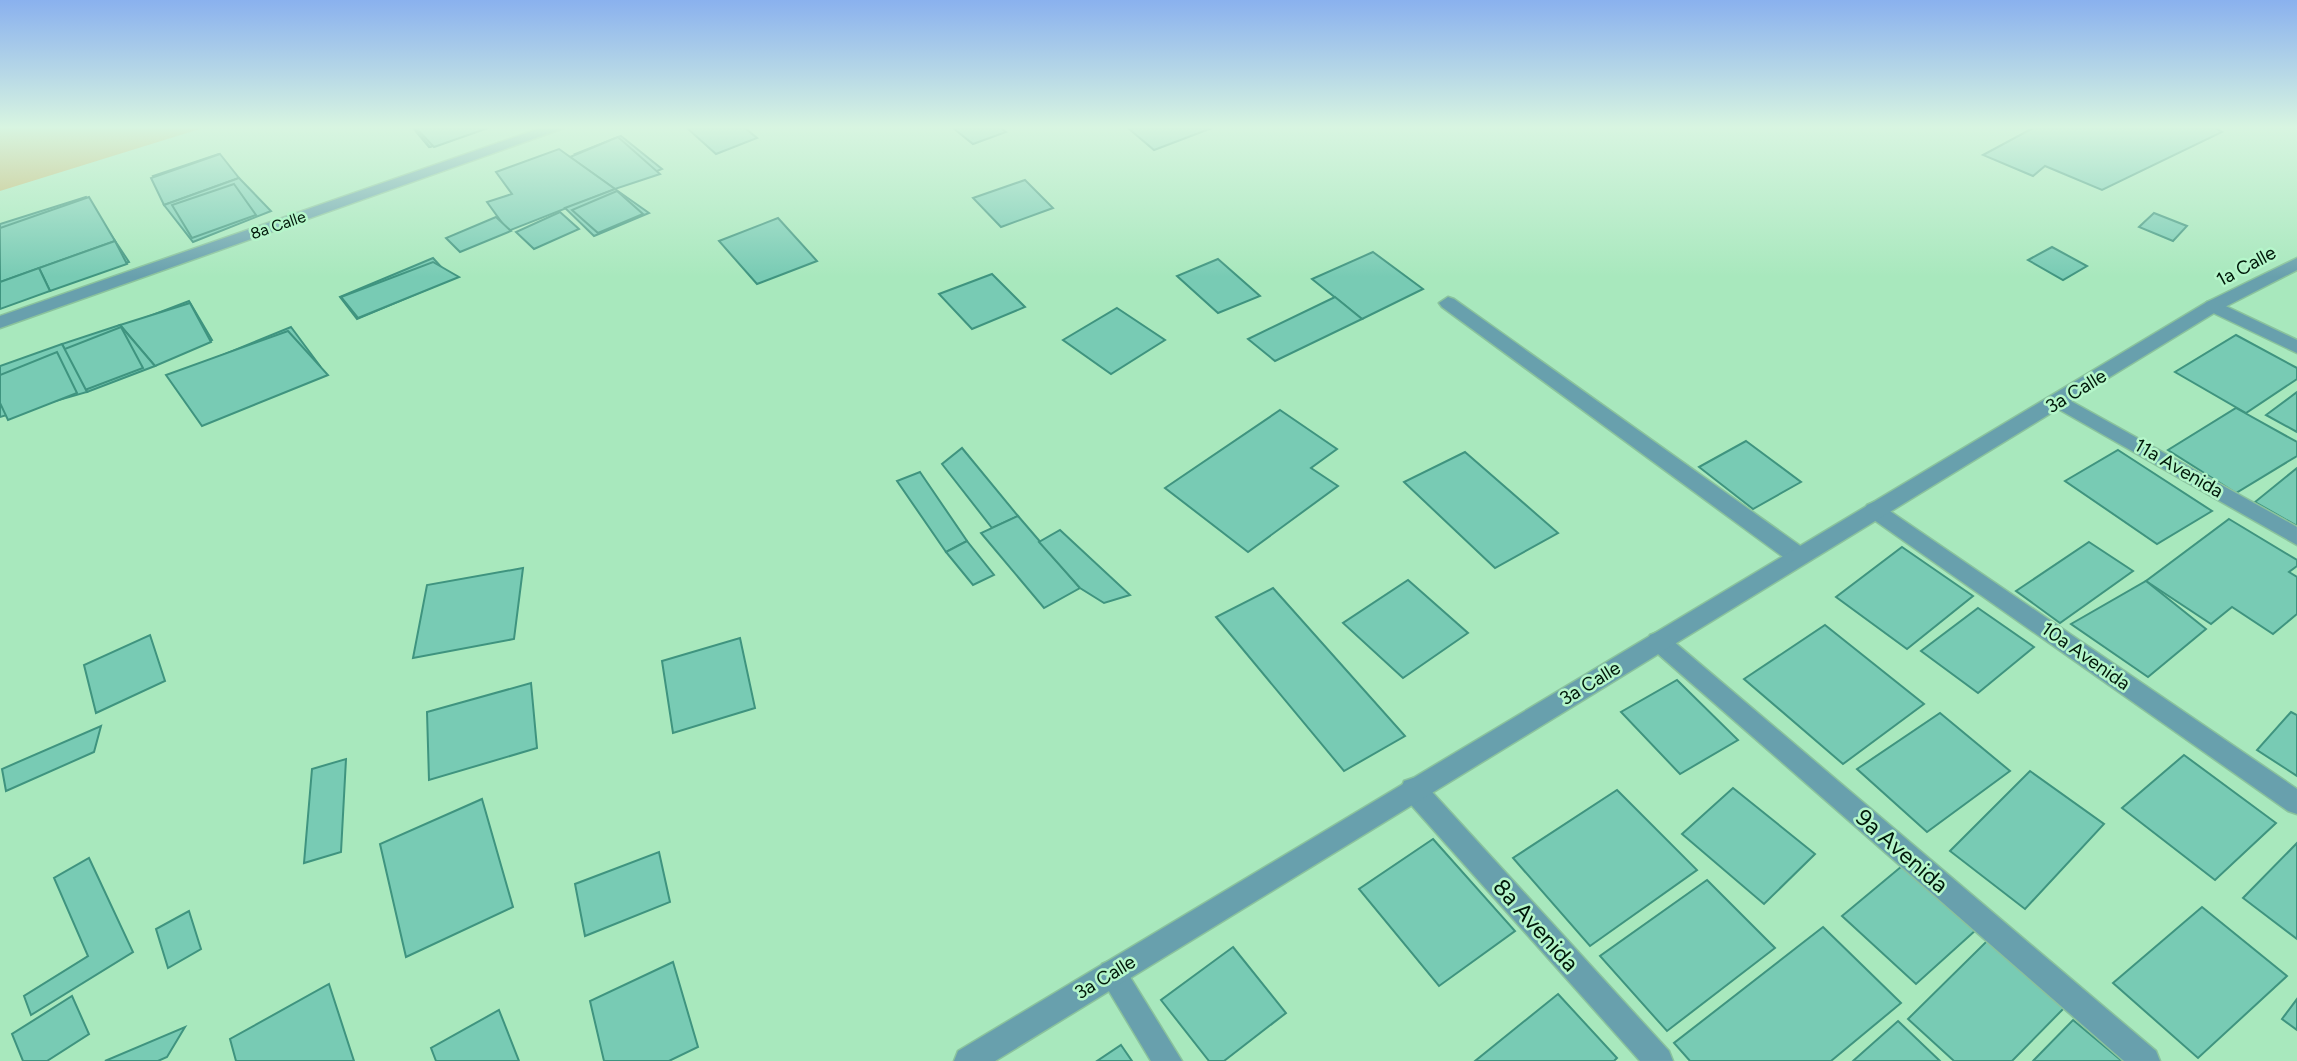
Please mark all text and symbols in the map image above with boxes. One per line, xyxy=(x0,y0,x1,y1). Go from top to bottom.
street label: 8a Calle xyxy=(248,207,308,243)
street label: 1a Calle xyxy=(2212,241,2280,291)
street label: 3a Calle xyxy=(2041,364,2111,418)
street label: 11a Avenida xyxy=(2131,433,2227,503)
street label: 10a Avenida xyxy=(2037,617,2135,695)
street label: 3a Calle xyxy=(1555,656,1625,710)
street label: 9a Avenida xyxy=(1850,803,1954,899)
street label: 8a Avenida xyxy=(1487,873,1585,977)
street label: 3a Calle xyxy=(1070,950,1140,1004)

